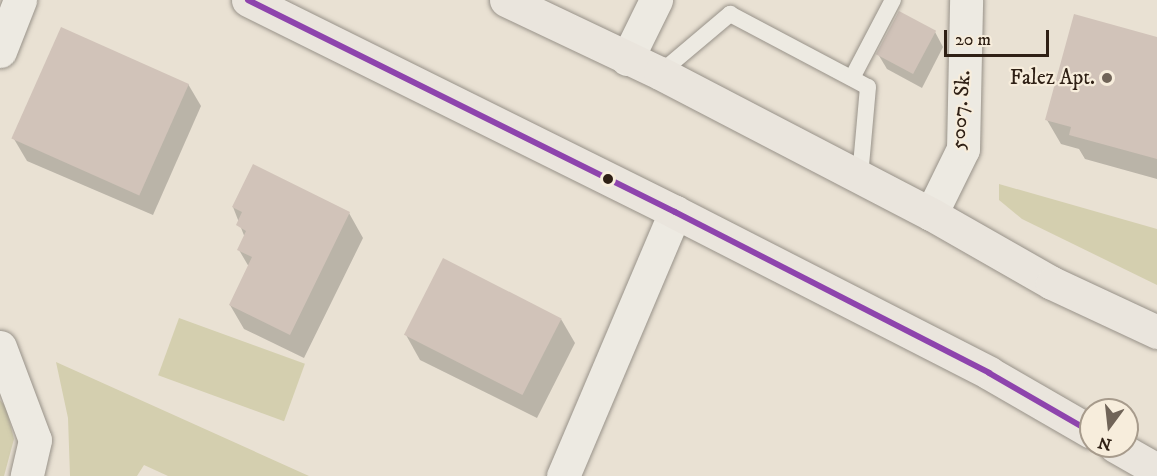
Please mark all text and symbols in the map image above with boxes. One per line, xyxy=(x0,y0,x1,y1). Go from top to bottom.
scale bar xyxy=(947,18,1052,56)
text: 20 m xyxy=(955,29,991,51)
place label: Falez Apt. xyxy=(1010,65,1095,91)
street label: 5007. Sk. xyxy=(946,69,976,151)
marker: Falez Apt. xyxy=(1100,71,1114,85)
unlabelled marker xyxy=(602,173,614,185)
north arrow xyxy=(1079,398,1139,458)
text: N xyxy=(1096,432,1114,455)

